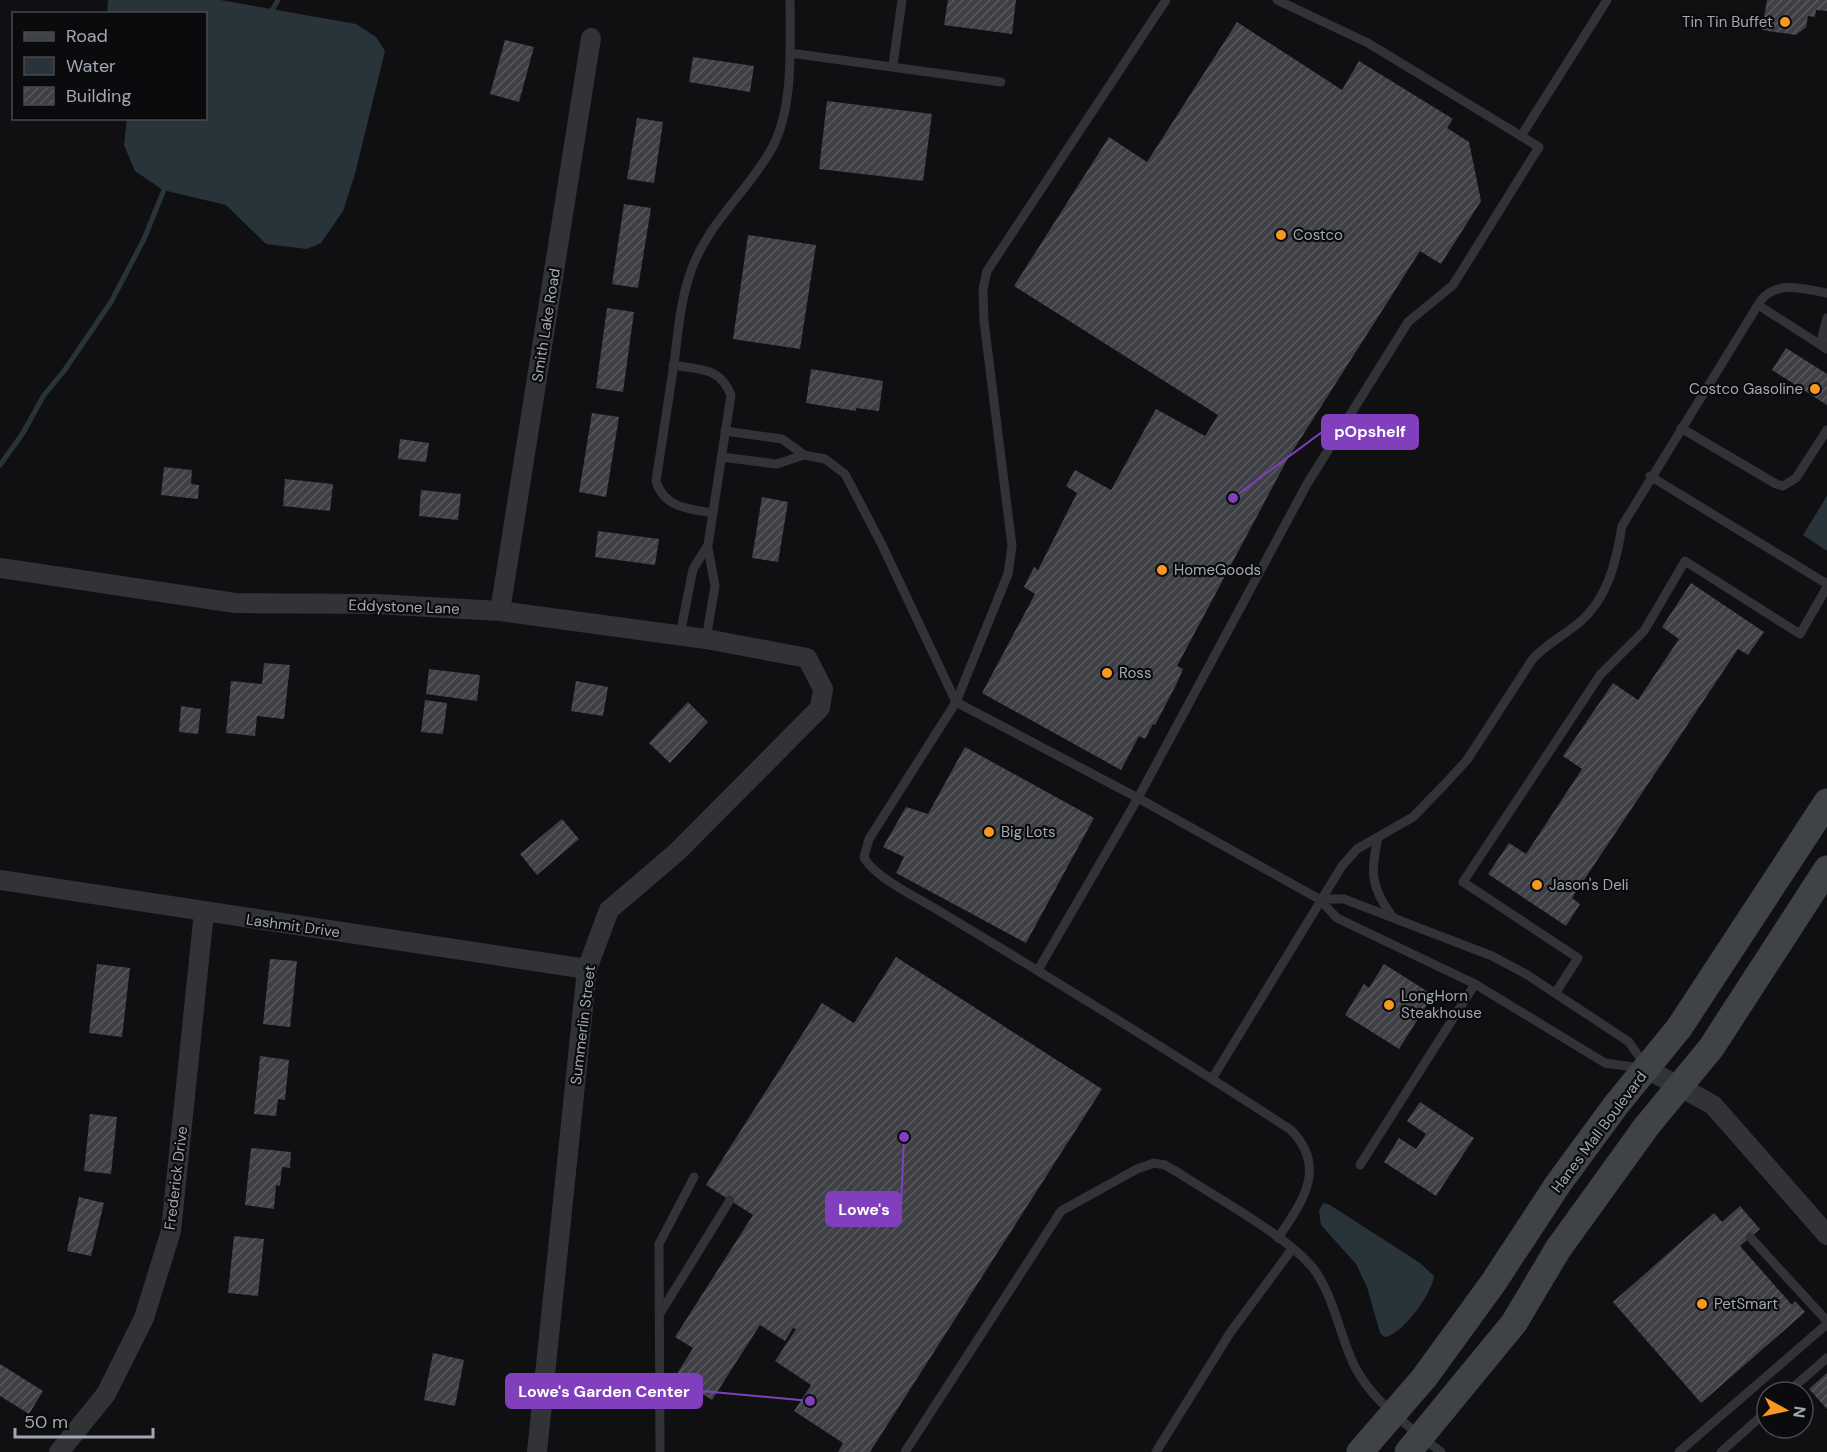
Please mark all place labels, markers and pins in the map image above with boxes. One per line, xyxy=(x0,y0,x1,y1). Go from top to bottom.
place label: Tin Tin Buffet xyxy=(1682,12,1773,32)
marker: Tin Tin Buffet xyxy=(1778,15,1792,29)
place label: Costco xyxy=(1293,225,1343,245)
marker: Costco xyxy=(1274,228,1288,242)
place label: Costco Gasoline xyxy=(1689,379,1803,399)
marker: Costco Gasoline xyxy=(1808,382,1822,396)
callout: pOpshelf xyxy=(1322,415,1418,449)
place label: HomeGoods xyxy=(1174,560,1261,580)
marker: HomeGoods xyxy=(1155,563,1169,577)
place label: Ross xyxy=(1119,663,1151,683)
marker: Ross xyxy=(1100,666,1114,680)
place label: Big Lots xyxy=(1001,822,1056,842)
marker: Big Lots xyxy=(982,825,996,839)
place label: Jason's Deli xyxy=(1549,875,1629,895)
marker: Jason's Deli xyxy=(1530,878,1544,892)
place label: LongHorn Steakhouse xyxy=(1401,986,1482,1023)
marker: LongHorn Steakhouse xyxy=(1382,998,1396,1012)
callout: Lowe's xyxy=(826,1192,901,1226)
place label: PetSmart xyxy=(1714,1294,1778,1314)
marker: PetSmart xyxy=(1695,1297,1709,1311)
callout: Lowe's Garden Center xyxy=(506,1374,702,1408)

